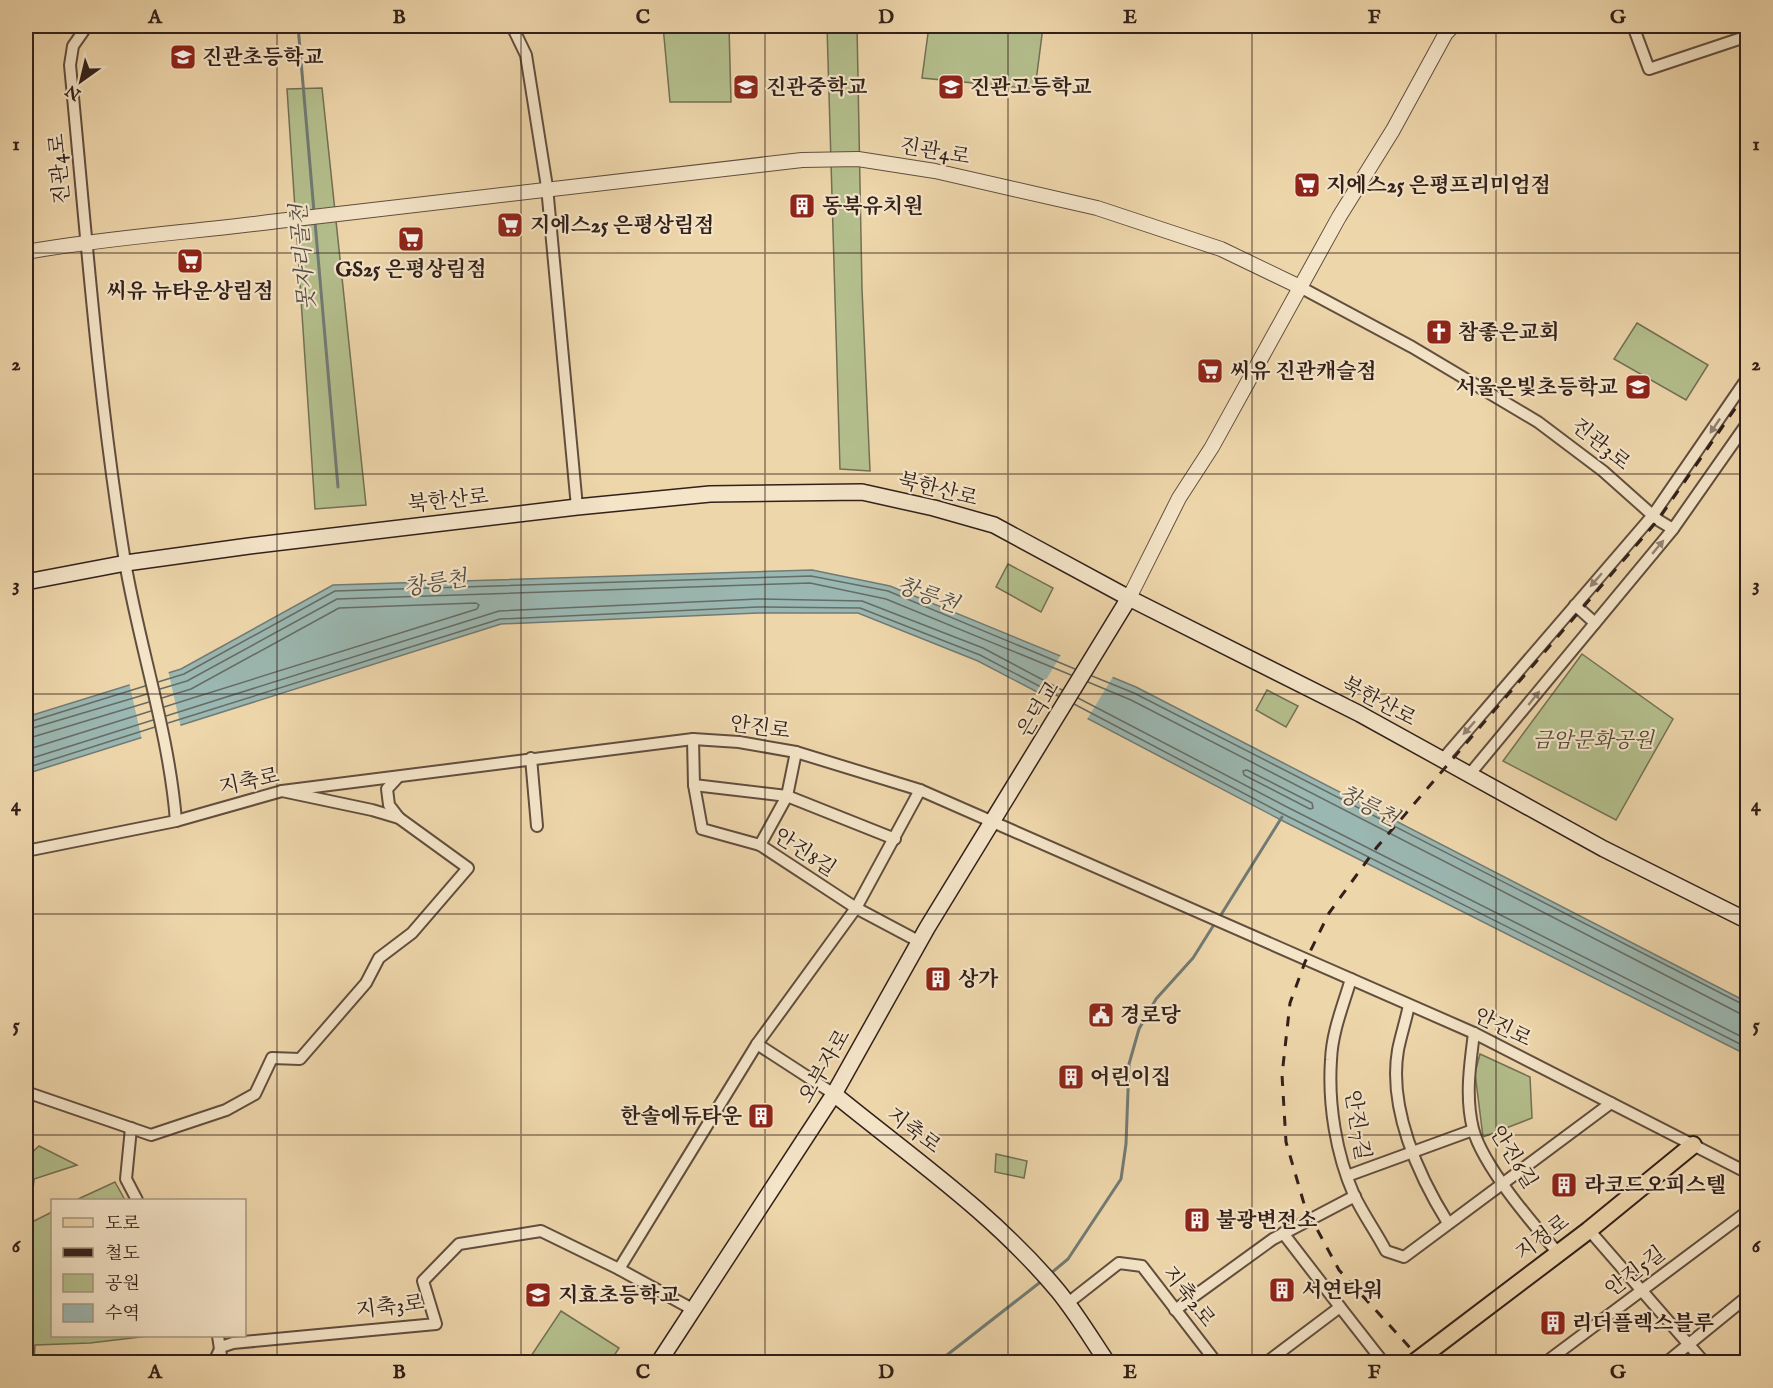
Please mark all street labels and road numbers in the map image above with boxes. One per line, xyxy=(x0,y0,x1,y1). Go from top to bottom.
street label: 진관4로 xyxy=(44,132,77,205)
street label: 진관4로 xyxy=(897,133,972,172)
street label: 진관3로 xyxy=(1565,413,1635,477)
street label: 북한산로 xyxy=(895,468,980,513)
street label: 북한산로 xyxy=(406,484,490,519)
street label: 북한산로 xyxy=(1336,671,1420,733)
street label: 은덕교 xyxy=(1012,677,1067,743)
street label: 안진로 xyxy=(728,711,792,746)
street label: 지축로 xyxy=(217,763,282,802)
street label: 안진8길 xyxy=(768,823,841,883)
street label: 안진로 xyxy=(1469,1003,1536,1054)
street label: 오부자로 xyxy=(793,1025,857,1109)
street label: 안진7길 xyxy=(1338,1088,1375,1162)
street label: 지축로 xyxy=(881,1102,946,1160)
street label: 안진6길 xyxy=(1483,1121,1543,1195)
street label: 지정로 xyxy=(1510,1209,1575,1267)
street label: 안진5길 xyxy=(1600,1241,1671,1304)
street label: 지축2로 xyxy=(1155,1261,1220,1333)
street label: 지축3로 xyxy=(354,1290,426,1325)

